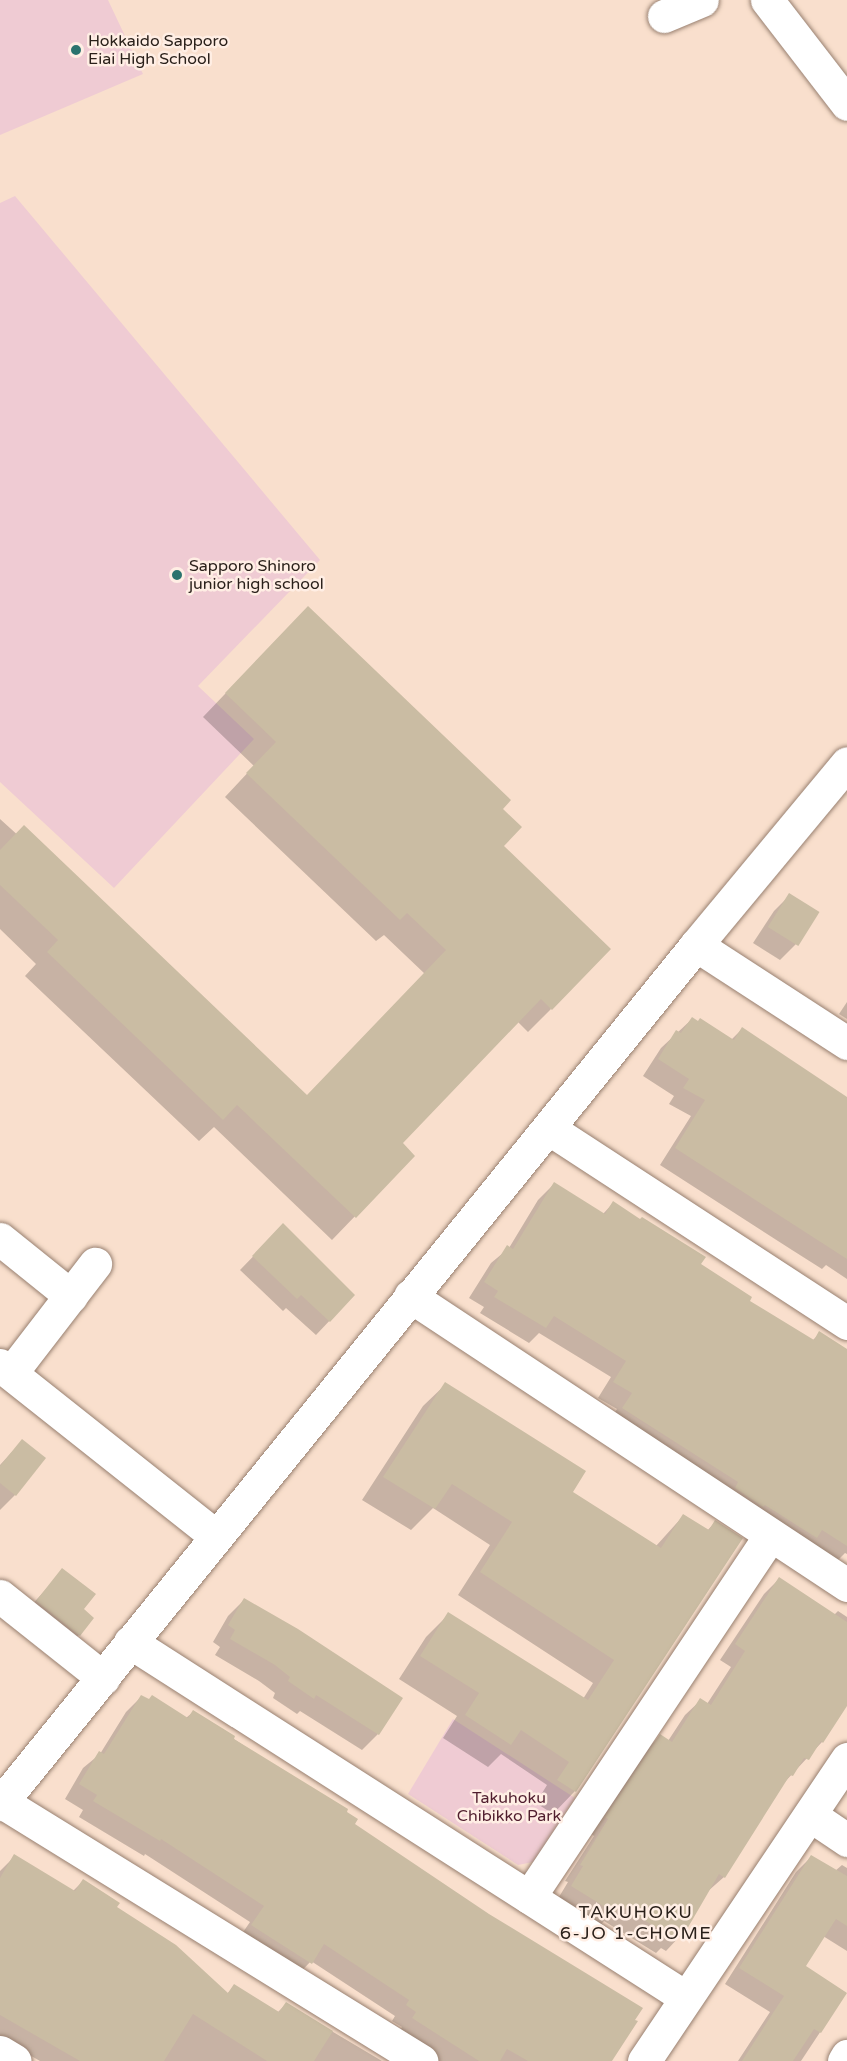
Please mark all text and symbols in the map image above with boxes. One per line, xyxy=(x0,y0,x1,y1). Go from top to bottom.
place label: Hokkaido Sapporo Eiai High School xyxy=(88,31,228,69)
marker: Hokkaido Sapporo Eiai High School xyxy=(69,43,83,57)
place label: Sapporo Shinoro junior high school xyxy=(189,556,324,594)
marker: Sapporo Shinoro junior high school xyxy=(170,568,184,582)
park label: Takuhoku Chibikko Park xyxy=(457,1788,561,1826)
district label: TAKUHOKU 6-JO 1-CHOME xyxy=(560,1902,712,1944)

